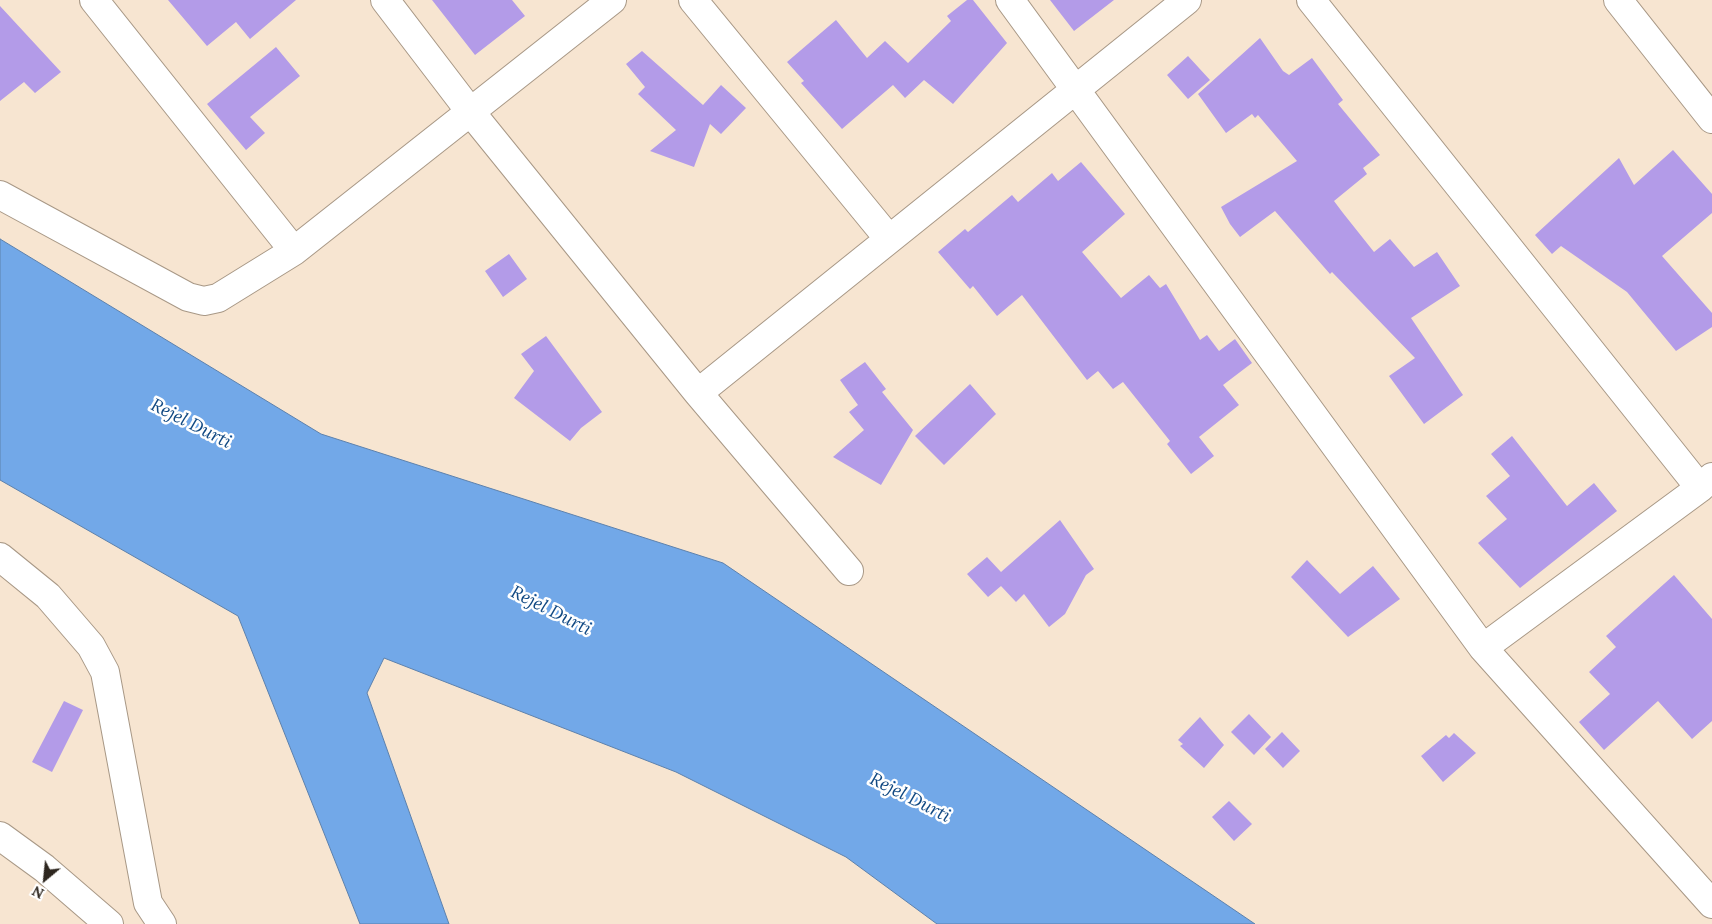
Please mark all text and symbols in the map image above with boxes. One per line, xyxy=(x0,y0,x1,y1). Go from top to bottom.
water label: Rejel Durti xyxy=(147,394,235,454)
water label: Rejel Durti xyxy=(507,581,595,641)
water label: Rejel Durti xyxy=(866,768,954,828)
north arrow xyxy=(20,854,70,904)
text: N xyxy=(29,882,47,903)

